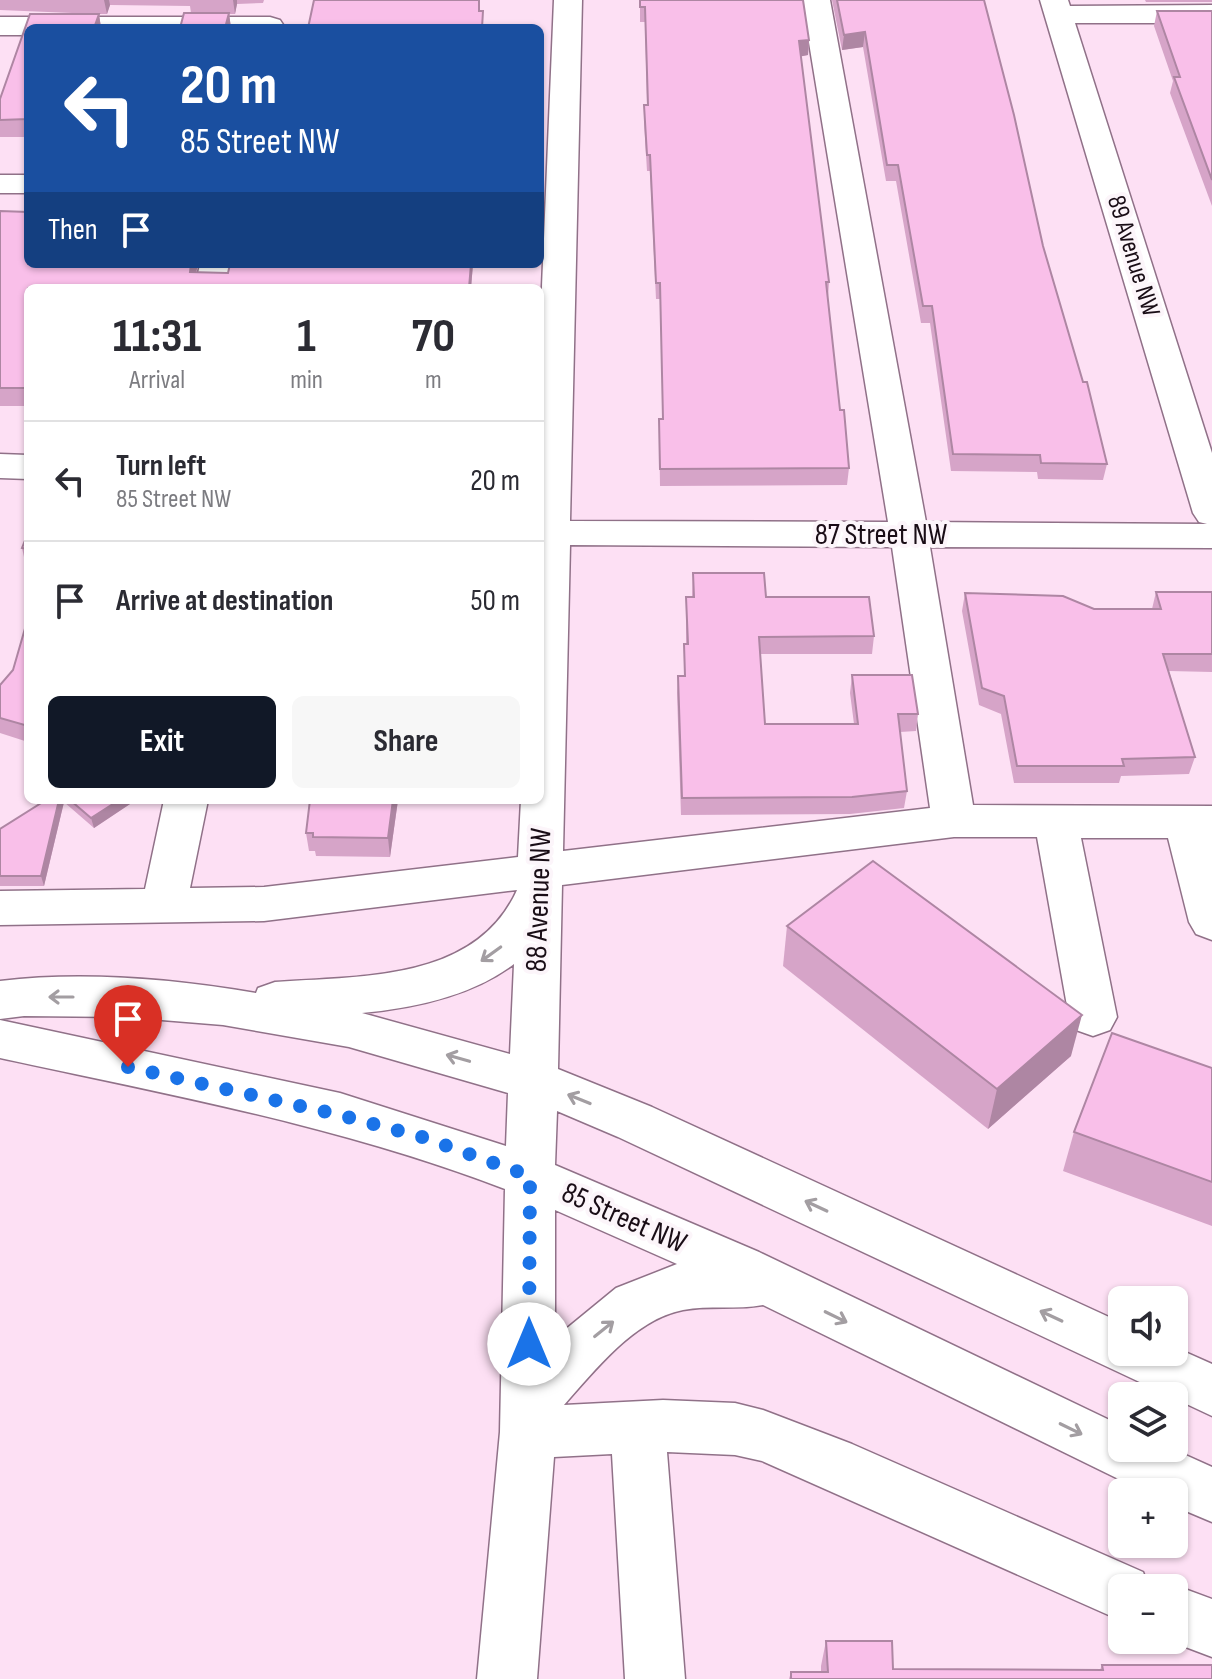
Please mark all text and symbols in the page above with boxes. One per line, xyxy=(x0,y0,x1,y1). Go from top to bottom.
text: 20 m xyxy=(180,53,277,120)
icon: left xyxy=(48,56,152,160)
text: 85 Street NW xyxy=(180,121,339,164)
street label: 89 Avenue NW xyxy=(1100,192,1166,320)
icon: arrive xyxy=(114,208,158,252)
text: Then xyxy=(48,212,98,248)
text: 11:31 xyxy=(113,308,201,365)
text: 1 xyxy=(297,308,316,365)
text: 70 xyxy=(412,308,455,365)
text: Arrival xyxy=(129,365,185,396)
text: min xyxy=(290,365,323,396)
text: m xyxy=(425,365,442,396)
text: Turn left xyxy=(116,448,206,484)
icon: left xyxy=(48,459,92,503)
text: 20 m xyxy=(470,463,520,499)
text: 85 Street NW xyxy=(116,484,231,515)
street label: 87 Street NW xyxy=(815,517,948,553)
icon: arrive xyxy=(48,579,92,623)
text: Arrive at destination xyxy=(116,583,333,619)
text: 50 m xyxy=(471,583,520,619)
button: Exit xyxy=(48,696,276,788)
button: Share xyxy=(292,696,520,788)
street label: 88 Avenue NW xyxy=(518,827,560,973)
one-way arrow xyxy=(480,946,502,963)
pin xyxy=(94,985,162,1067)
one-way arrow xyxy=(48,989,75,1005)
icon: arrive xyxy=(106,997,150,1041)
one-way arrow xyxy=(446,1050,472,1065)
one-way arrow xyxy=(567,1091,592,1105)
street label: 85 Street NW xyxy=(556,1175,692,1262)
one-way arrow xyxy=(804,1198,828,1213)
map controls xyxy=(1108,1286,1188,1654)
button: sound xyxy=(1108,1286,1188,1366)
position arrow xyxy=(487,1302,571,1386)
one-way arrow xyxy=(1040,1308,1064,1323)
one-way arrow xyxy=(824,1309,848,1325)
one-way arrow xyxy=(593,1320,614,1338)
button: layers xyxy=(1108,1382,1188,1462)
one-way arrow xyxy=(1059,1422,1083,1437)
button: + xyxy=(1108,1478,1188,1558)
button: − xyxy=(1108,1574,1188,1654)

